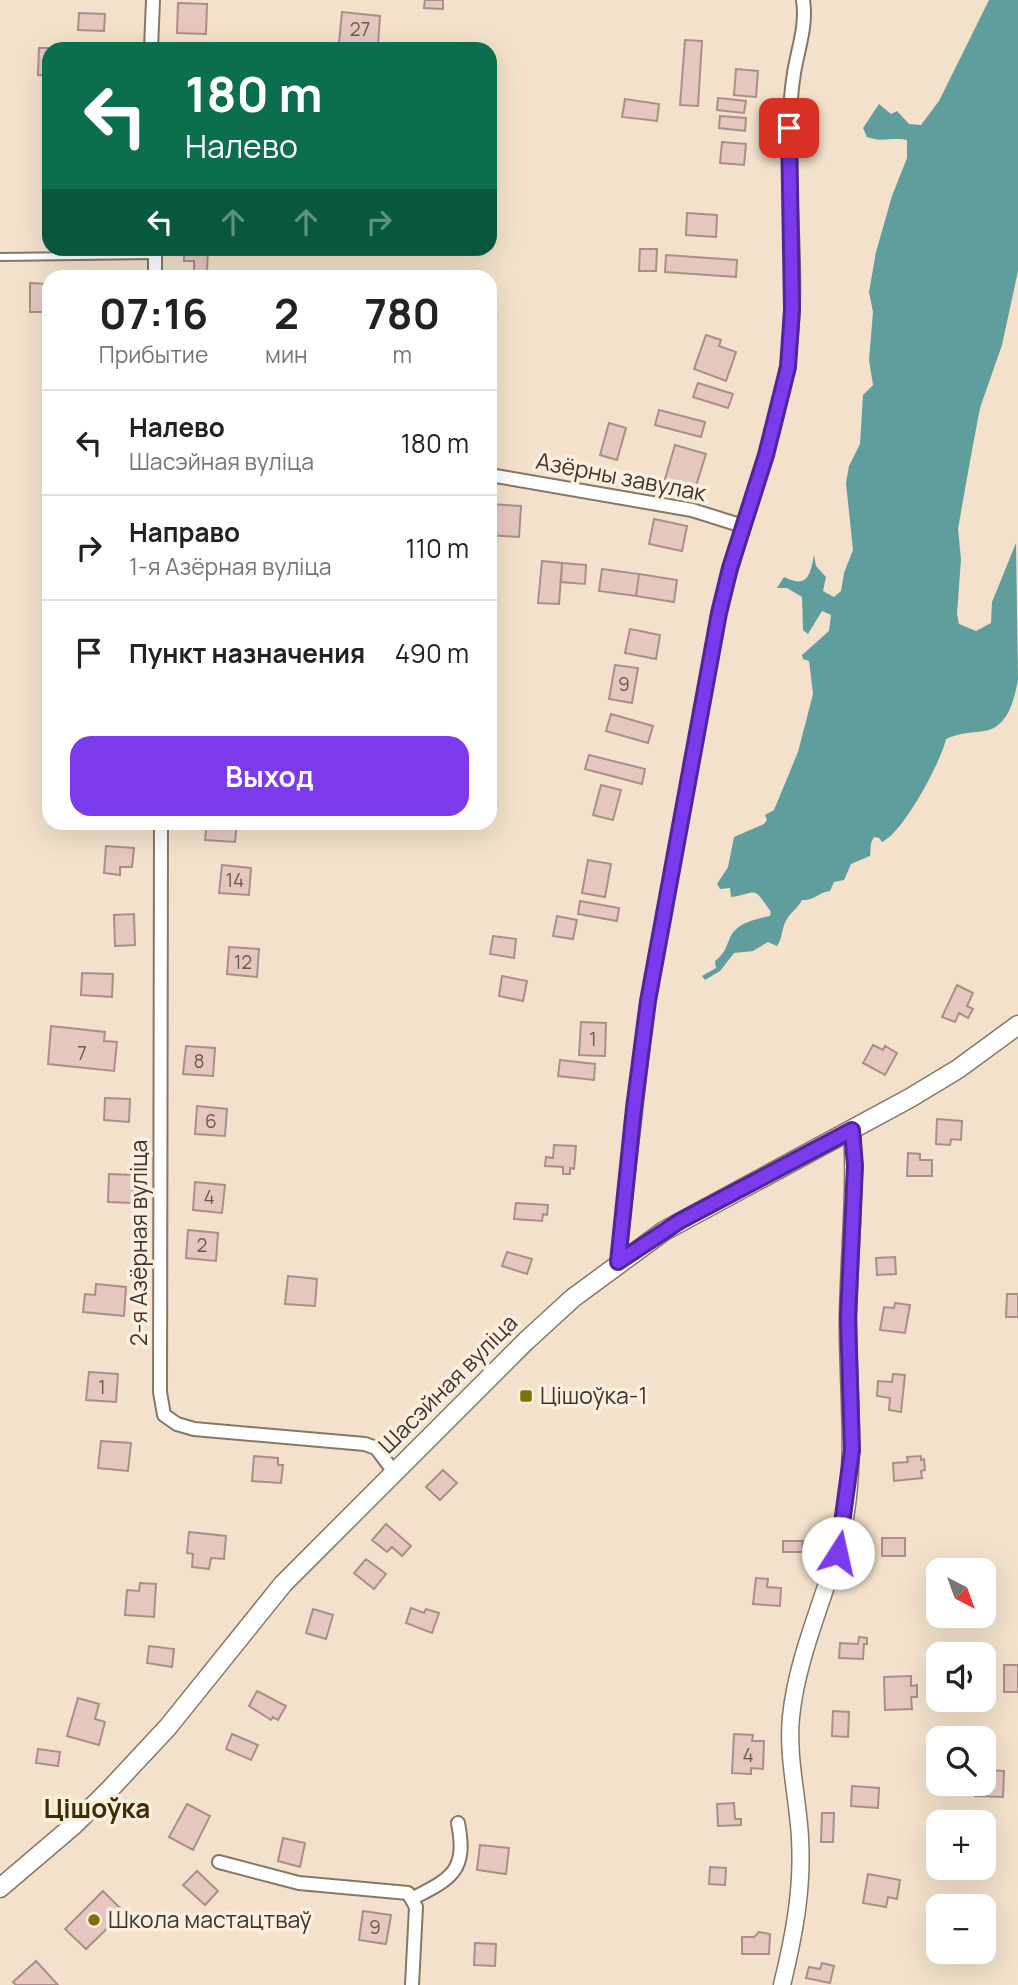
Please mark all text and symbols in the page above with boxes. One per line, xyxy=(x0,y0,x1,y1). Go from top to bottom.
house number: 27 xyxy=(350,16,370,42)
text: 180 m xyxy=(185,60,323,127)
icon: left xyxy=(70,70,161,161)
pin xyxy=(759,98,819,158)
icon: arrive xyxy=(770,109,808,147)
text: Налево xyxy=(185,124,298,168)
icon: left xyxy=(141,203,179,241)
icon: ahead xyxy=(214,203,252,241)
icon: ahead xyxy=(287,203,325,241)
icon: right xyxy=(360,203,398,241)
text: 07:16 xyxy=(99,284,208,342)
text: 2 xyxy=(274,284,299,342)
text: 780 xyxy=(364,284,440,342)
text: Прибытие xyxy=(99,338,208,370)
text: мин xyxy=(265,338,308,370)
text: m xyxy=(393,338,412,370)
text: Налево xyxy=(129,409,225,445)
icon: left xyxy=(70,424,108,462)
text: 180 m xyxy=(401,425,469,461)
street label: Азёрны завулак xyxy=(533,444,710,508)
text: Шасэйная вуліца xyxy=(129,445,314,477)
text: Направо xyxy=(129,514,240,550)
icon: right xyxy=(70,529,108,567)
text: 110 m xyxy=(406,530,469,566)
text: 1-я Азёрная вуліца xyxy=(129,550,331,582)
icon: arrive xyxy=(70,634,108,672)
text: Пункт назначения xyxy=(129,635,365,671)
text: 490 m xyxy=(395,635,469,671)
house number: 9 xyxy=(618,671,630,697)
button: Выход xyxy=(70,736,469,816)
house number: 14 xyxy=(226,867,244,893)
house number: 12 xyxy=(234,949,252,975)
house number: 1 xyxy=(589,1026,597,1052)
house number: 7 xyxy=(77,1040,87,1066)
house number: 8 xyxy=(193,1048,205,1074)
house number: 6 xyxy=(205,1108,217,1134)
street label: 2-я Азёрная вуліца xyxy=(122,1140,154,1346)
house number: 4 xyxy=(203,1184,215,1210)
house number: 2 xyxy=(197,1232,207,1258)
street label: Шасэйная вуліца xyxy=(371,1307,524,1460)
house number: 1 xyxy=(98,1374,106,1400)
place label: Цішоўка-1 xyxy=(540,1379,647,1411)
marker: Цішоўка-1 xyxy=(518,1388,534,1404)
position arrow xyxy=(801,1516,875,1590)
north arrow xyxy=(926,1558,996,1628)
map controls xyxy=(926,1558,996,1964)
button: sound xyxy=(926,1642,996,1712)
button: search xyxy=(926,1726,996,1796)
house number: 4 xyxy=(742,1742,754,1768)
district label: Цішоўка xyxy=(44,1790,150,1826)
button: + xyxy=(926,1810,996,1880)
button: − xyxy=(926,1894,996,1964)
place label: Школа мастацтваў xyxy=(108,1903,312,1935)
marker: Школа мастацтваў xyxy=(86,1912,102,1928)
house number: 9 xyxy=(369,1914,381,1940)

